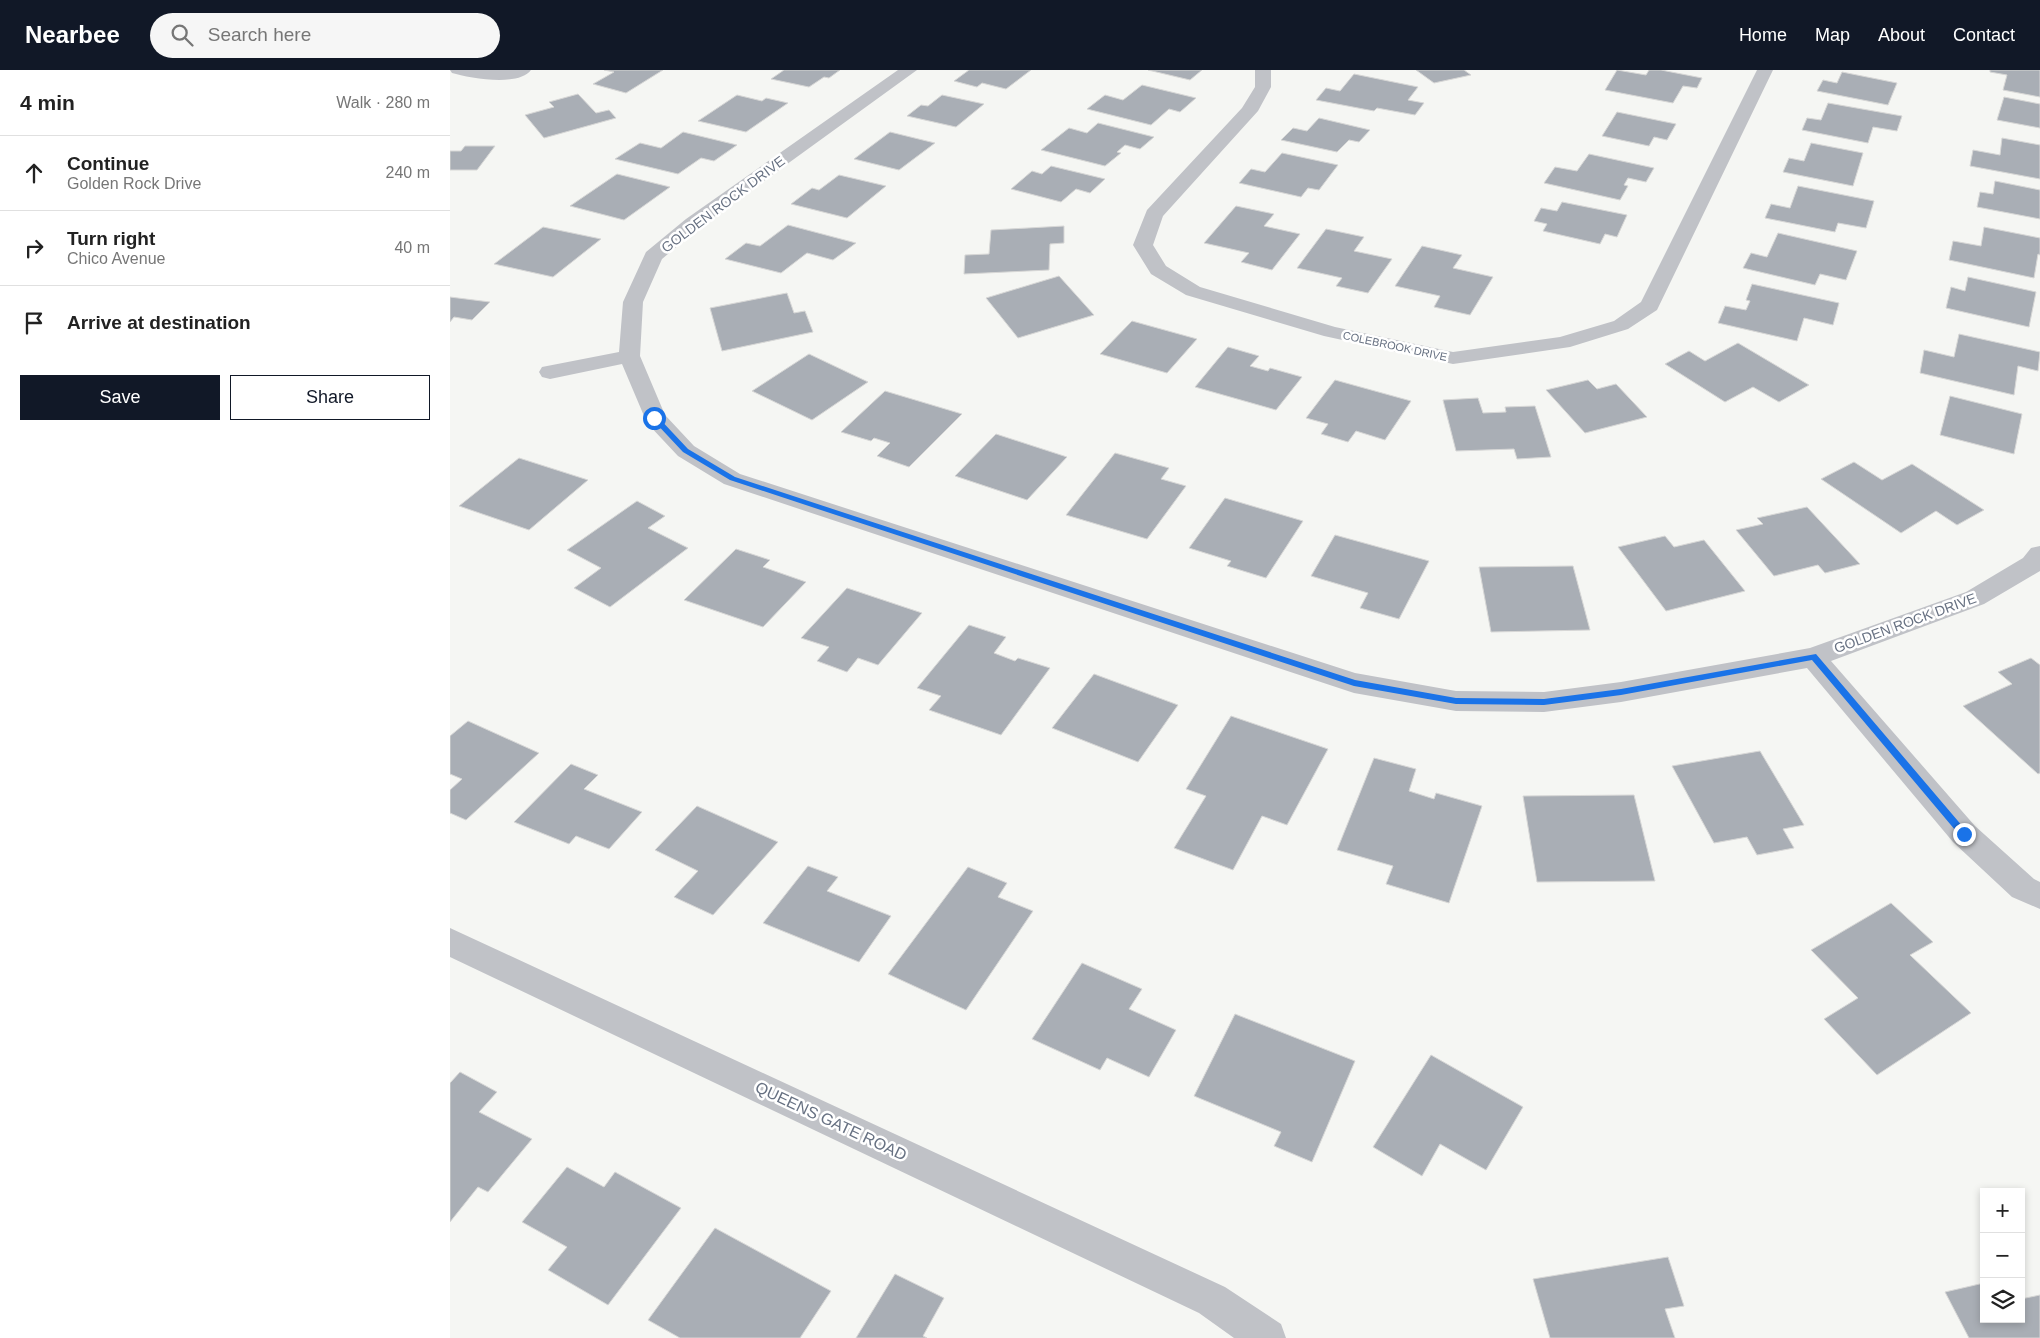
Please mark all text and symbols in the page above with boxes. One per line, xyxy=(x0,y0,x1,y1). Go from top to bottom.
search box xyxy=(150,13,500,58)
text: Nearbee xyxy=(25,21,120,48)
icon: search xyxy=(168,21,196,49)
text: Search here xyxy=(208,24,311,45)
text: Home xyxy=(1739,25,1787,45)
text: Map xyxy=(1815,25,1850,45)
text: About xyxy=(1878,25,1925,45)
text: Contact xyxy=(1953,25,2015,45)
text: 4 min xyxy=(20,91,75,114)
text: Walk · 280 m xyxy=(336,94,430,111)
street label: GOLDEN ROCK DRIVE xyxy=(658,152,788,256)
text: Continue xyxy=(67,153,149,174)
icon: ahead xyxy=(20,159,48,187)
text: 240 m xyxy=(386,164,430,181)
text: Golden Rock Drive xyxy=(67,175,201,192)
text: Turn right xyxy=(67,228,155,249)
icon: right xyxy=(20,234,48,262)
text: 40 m xyxy=(394,239,430,256)
text: Chico Avenue xyxy=(67,250,165,267)
icon: arrive xyxy=(20,309,48,337)
text: Arrive at destination xyxy=(67,312,251,333)
street label: COLEBROOK DRIVE xyxy=(1342,329,1448,363)
button: Save xyxy=(20,375,220,420)
button: Share xyxy=(230,375,430,420)
route start xyxy=(643,407,666,430)
street label: GOLDEN ROCK DRIVE xyxy=(1832,590,1978,656)
route end xyxy=(1953,823,1976,846)
street label: QUEENS GATE ROAD xyxy=(753,1078,909,1164)
map controls xyxy=(1980,1188,2025,1323)
button: + xyxy=(1980,1188,2025,1233)
button: − xyxy=(1980,1233,2025,1278)
button: layers xyxy=(1980,1278,2025,1323)

